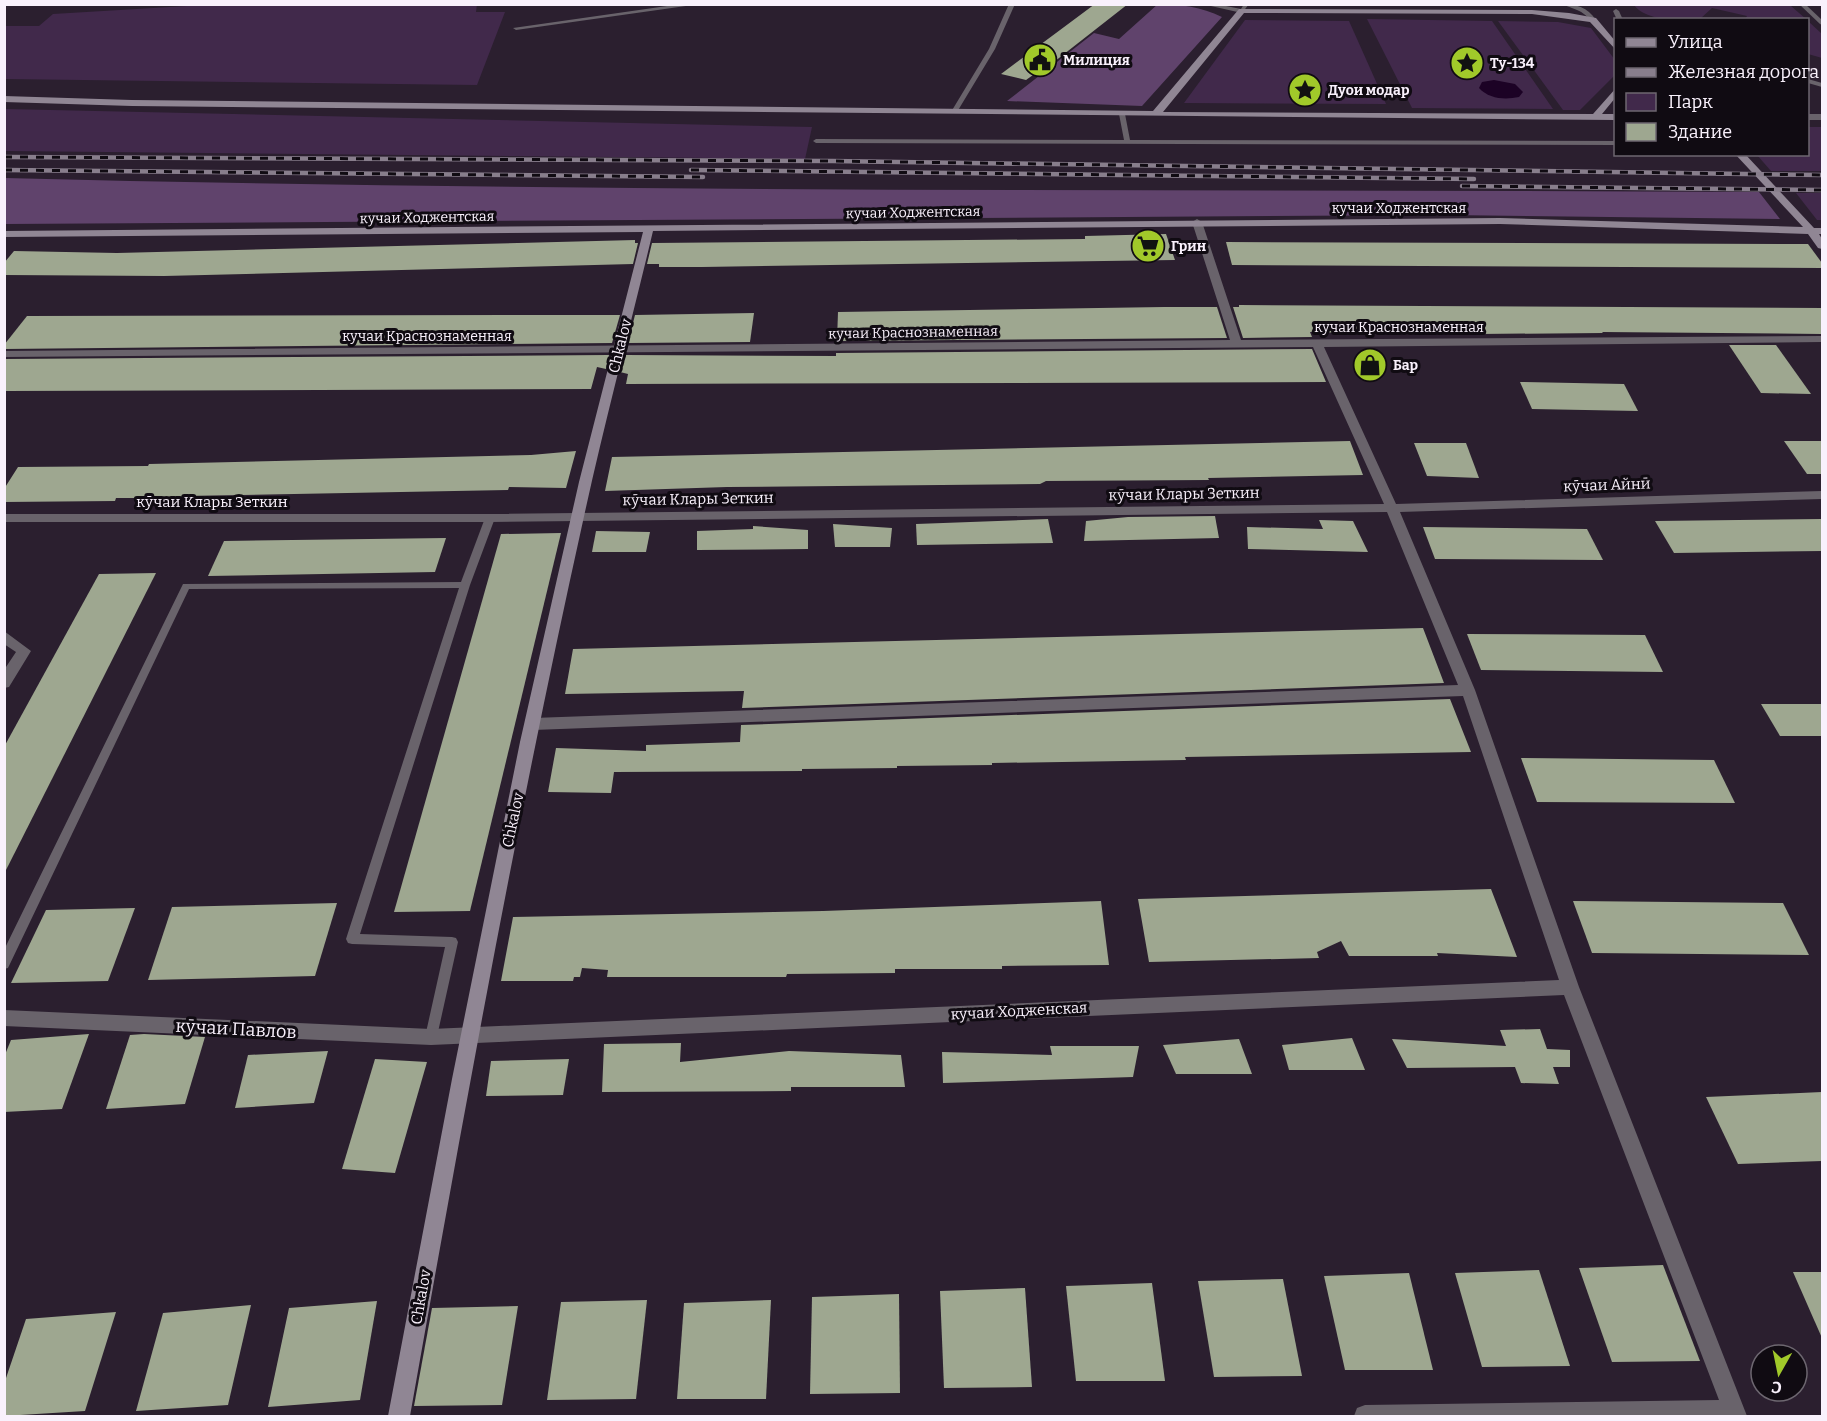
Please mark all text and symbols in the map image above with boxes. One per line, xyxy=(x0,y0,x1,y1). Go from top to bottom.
legend xyxy=(1614,18,1809,156)
text: Улица xyxy=(1668,31,1723,53)
public building icon: Милиция xyxy=(1022,42,1058,78)
place icon: Ту-134 xyxy=(1449,45,1485,81)
place label: Милиция xyxy=(1063,52,1130,69)
place label: Ту-134 xyxy=(1490,55,1535,72)
text: Железная дорога xyxy=(1668,61,1819,83)
place icon: Дуои модар xyxy=(1287,72,1323,108)
place label: Дуои модар xyxy=(1328,82,1410,99)
text: Парк xyxy=(1668,91,1713,113)
text: Здание xyxy=(1668,121,1732,143)
street label: кучаи Ходжентская xyxy=(1332,200,1467,217)
street label: кучаи Ходжентская xyxy=(846,203,981,222)
street label: кучаи Ходжентская xyxy=(360,208,495,227)
supermarket icon: Грин xyxy=(1130,228,1166,264)
place label: Грин xyxy=(1171,238,1206,255)
street label: Chkalov xyxy=(605,317,635,375)
street label: кучаи Краснознаменная xyxy=(1314,319,1484,336)
street label: кучаи Краснознаменная xyxy=(828,323,998,342)
street label: кучаи Краснознаменная xyxy=(342,328,512,345)
shop icon: Бар xyxy=(1352,347,1388,383)
place label: Бар xyxy=(1393,357,1419,374)
street label: кӯчаи Айнӣ xyxy=(1563,474,1651,496)
street label: кӯчаи Клары Зеткин xyxy=(1108,484,1260,504)
street label: кӯчаи Клары Зеткин xyxy=(622,489,774,509)
street label: кӯчаи Клары Зеткин xyxy=(136,493,288,511)
street label: Chkalov xyxy=(498,791,528,849)
street label: кучаи Ходженская xyxy=(950,998,1088,1024)
street label: кӯчаи Павлов xyxy=(175,1015,297,1043)
street label: Chkalov xyxy=(407,1268,435,1326)
north arrow xyxy=(1749,1343,1809,1403)
text: С xyxy=(1770,1377,1783,1397)

